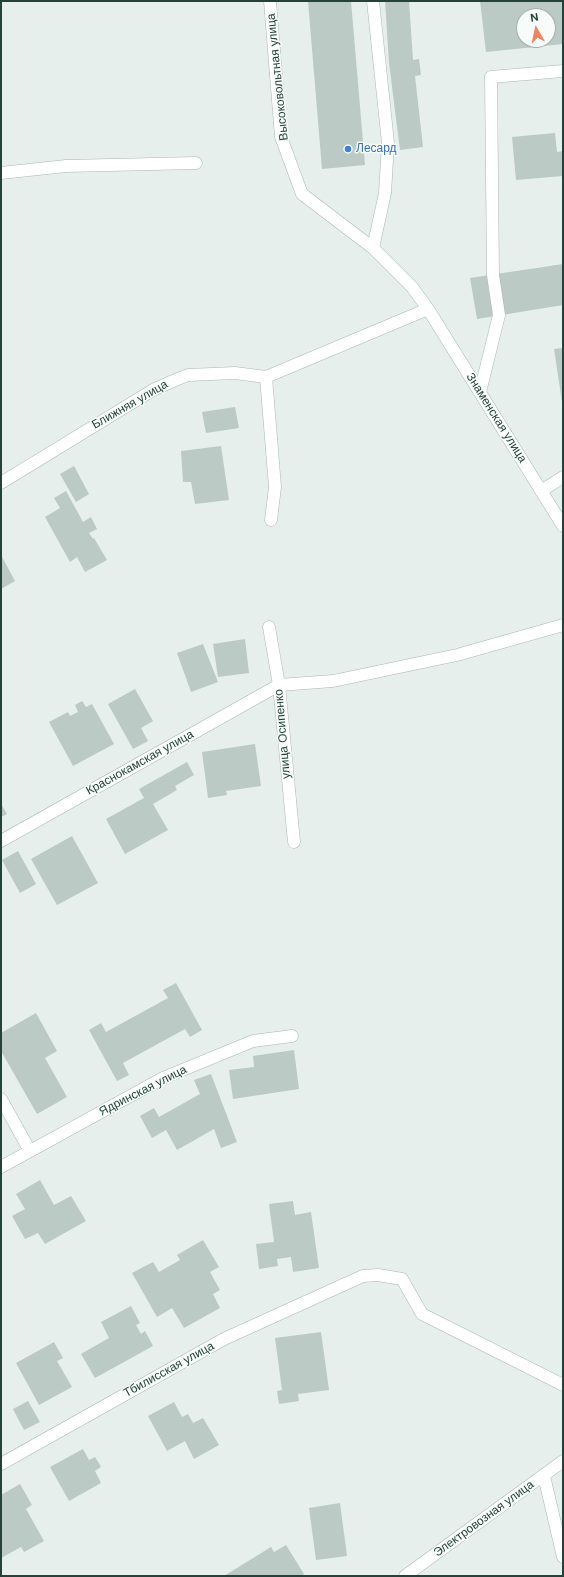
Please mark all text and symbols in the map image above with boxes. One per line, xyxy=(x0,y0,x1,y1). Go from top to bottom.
north arrow xyxy=(516,8,556,48)
text: N xyxy=(529,10,539,25)
street label: Высоковольтная улица xyxy=(264,13,292,141)
place label: Лесард xyxy=(356,142,397,156)
marker: Лесард xyxy=(343,144,353,154)
street label: Знаменская улица xyxy=(463,371,529,465)
street label: Ближняя улица xyxy=(89,377,171,433)
street label: улица Осипенко xyxy=(272,689,294,779)
street label: Краснокамская улица xyxy=(84,727,196,799)
street label: Ядринская улица xyxy=(97,1063,189,1119)
street label: Тбилисская улица xyxy=(121,1339,217,1401)
street label: Электровозная улица xyxy=(431,1478,537,1560)

